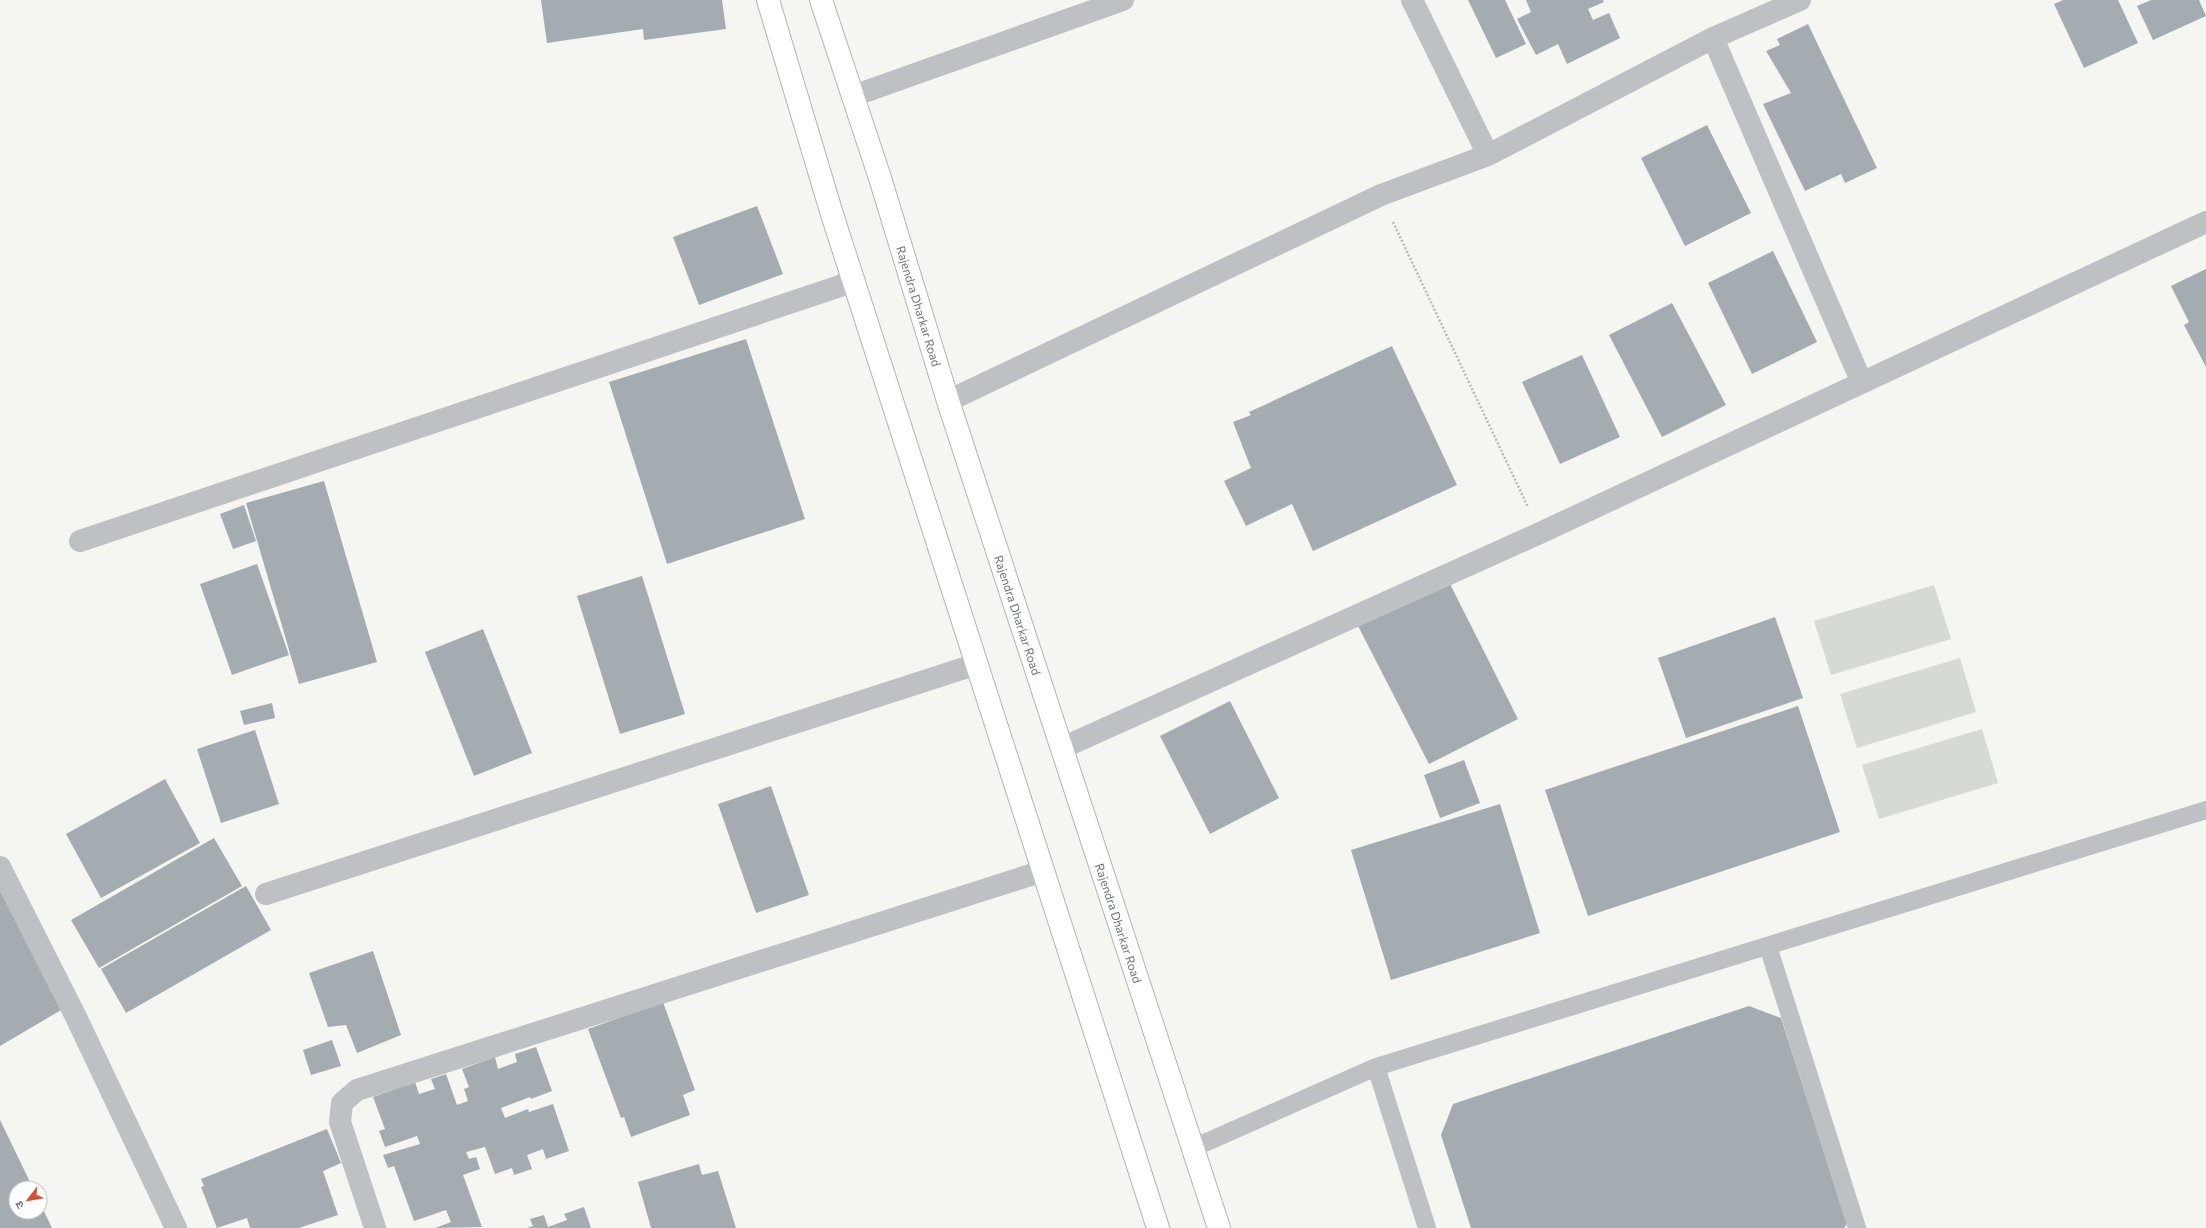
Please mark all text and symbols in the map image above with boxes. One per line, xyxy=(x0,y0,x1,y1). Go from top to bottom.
street label: Rajendra Dharkar Road xyxy=(894,244,944,368)
street label: Rajendra Dharkar Road xyxy=(992,553,1044,677)
street label: Rajendra Dharkar Road xyxy=(1093,861,1145,985)
north arrow xyxy=(8,1180,48,1220)
text: उ xyxy=(11,1199,26,1212)

